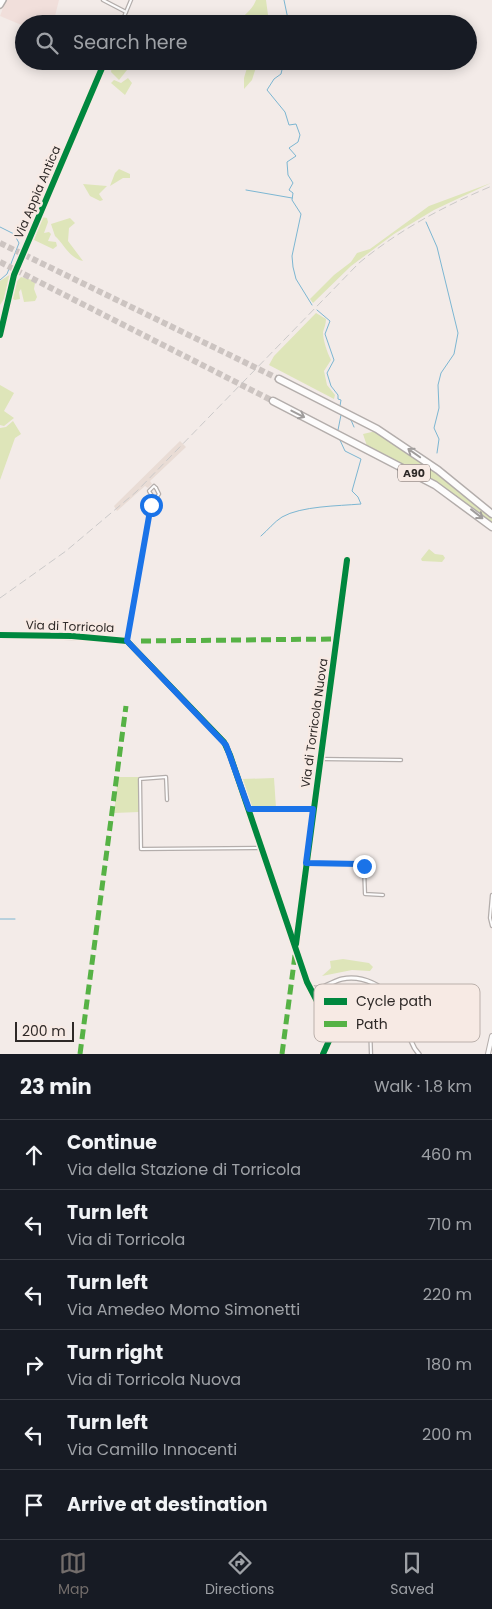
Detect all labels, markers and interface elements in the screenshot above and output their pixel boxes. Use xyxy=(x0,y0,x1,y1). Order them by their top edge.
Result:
search box xyxy=(15,15,477,70)
icon: search xyxy=(33,29,61,57)
text: Search here xyxy=(73,29,187,56)
street label: Via Appia Antica xyxy=(10,143,64,241)
one-way arrow xyxy=(290,410,305,419)
one-way arrow xyxy=(407,448,421,458)
road number: A90 xyxy=(398,464,430,482)
route start xyxy=(140,494,163,517)
one-way arrow xyxy=(470,509,483,520)
street label: Via di Torricola xyxy=(25,616,115,636)
street label: Via di Torricola Nuova xyxy=(296,657,332,789)
route end xyxy=(353,855,376,878)
legend xyxy=(314,984,480,1042)
text: Cycle path xyxy=(356,991,432,1011)
text: Path xyxy=(356,1014,388,1034)
scale bar xyxy=(15,1019,74,1042)
text: 200 m xyxy=(22,1021,66,1041)
text: 23 min xyxy=(20,1072,92,1101)
text: Walk · 1.8 km xyxy=(374,1075,472,1098)
text: Continue xyxy=(67,1129,157,1156)
icon: ahead xyxy=(20,1141,48,1169)
text: 460 m xyxy=(421,1143,472,1166)
text: Via della Stazione di Torricola xyxy=(67,1158,301,1181)
text: Turn left xyxy=(67,1199,148,1226)
icon: left xyxy=(20,1211,48,1239)
text: 710 m xyxy=(427,1213,472,1236)
text: Via di Torricola xyxy=(67,1228,185,1251)
text: Turn left xyxy=(67,1269,148,1296)
icon: left xyxy=(20,1281,48,1309)
text: 220 m xyxy=(423,1283,472,1306)
text: Via Amedeo Momo Simonetti xyxy=(67,1298,300,1321)
text: Turn right xyxy=(67,1339,163,1366)
icon: right xyxy=(20,1351,48,1379)
text: 180 m xyxy=(426,1353,472,1376)
text: Via di Torricola Nuova xyxy=(67,1368,241,1391)
text: Turn left xyxy=(67,1409,148,1436)
icon: left xyxy=(20,1421,48,1449)
text: 200 m xyxy=(422,1423,472,1446)
text: Via Camillo Innocenti xyxy=(67,1438,237,1461)
icon: arrive xyxy=(20,1491,48,1519)
text: Arrive at destination xyxy=(67,1491,268,1518)
tab: Map xyxy=(58,1549,89,1600)
tab: Directions xyxy=(205,1549,274,1600)
tab: Saved xyxy=(390,1549,434,1600)

